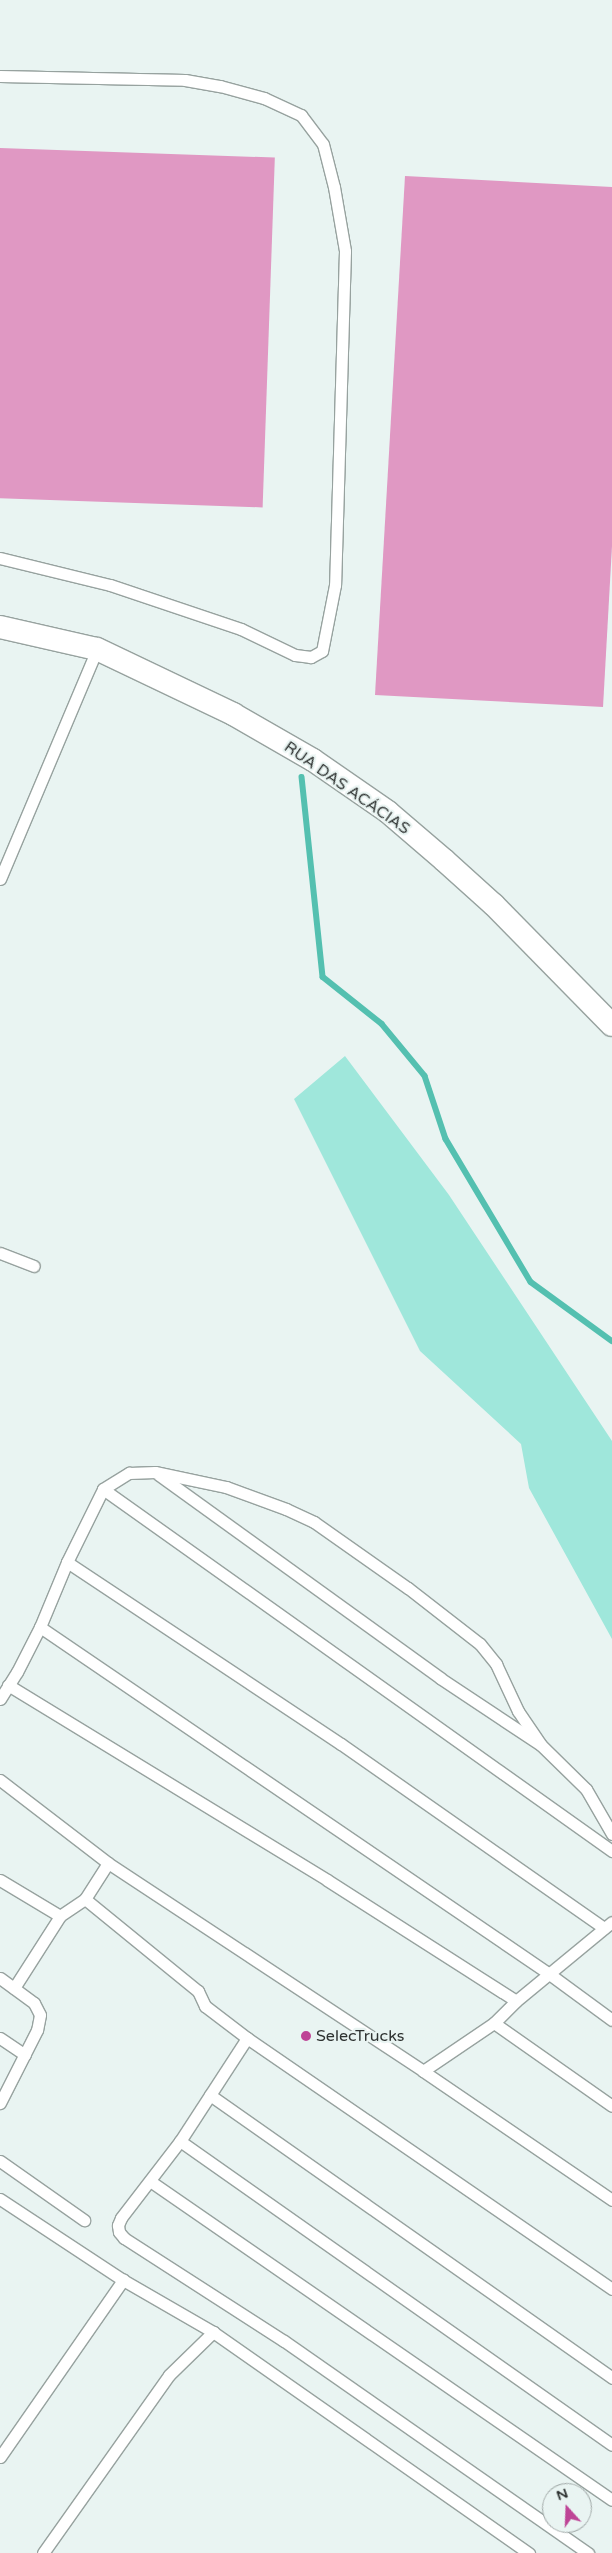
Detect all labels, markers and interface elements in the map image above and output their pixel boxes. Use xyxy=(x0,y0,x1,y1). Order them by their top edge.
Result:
street label: RUA DAS ACÁCIAS xyxy=(280,737,414,839)
place label: SelecTrucks xyxy=(316,2026,404,2046)
marker: SelecTrucks xyxy=(300,2030,312,2042)
north arrow xyxy=(542,2483,592,2533)
text: N xyxy=(554,2484,570,2504)

